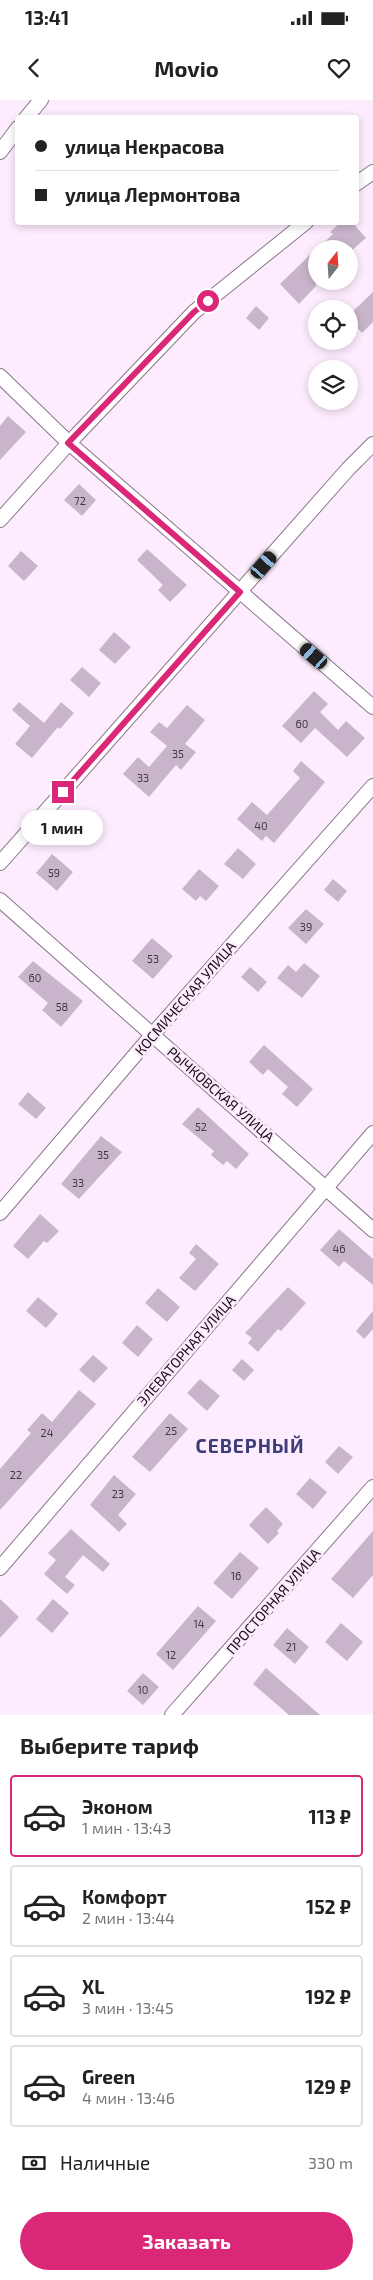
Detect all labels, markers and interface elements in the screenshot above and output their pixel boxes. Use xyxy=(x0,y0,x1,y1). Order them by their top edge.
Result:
text: 13:41 xyxy=(25,6,69,29)
icon: back xyxy=(20,54,48,82)
icon: heart xyxy=(325,54,353,82)
text: Movio xyxy=(154,55,219,81)
text: улица Некрасова xyxy=(65,135,224,158)
text: улица Лермонтова xyxy=(65,183,240,206)
north arrow xyxy=(308,240,358,290)
map controls xyxy=(308,240,358,410)
route start xyxy=(197,290,219,312)
button: locate xyxy=(308,300,358,350)
button: layers xyxy=(308,360,358,410)
house number: 72 xyxy=(74,494,86,507)
car xyxy=(248,549,279,581)
car xyxy=(297,640,330,672)
house number: 60 xyxy=(296,717,308,730)
house number: 35 xyxy=(172,747,184,760)
house number: 33 xyxy=(137,771,149,784)
route end xyxy=(52,781,74,803)
callout: 1 мин xyxy=(22,810,104,844)
text: 1 мин xyxy=(41,818,83,837)
house number: 40 xyxy=(254,819,268,832)
house number: 59 xyxy=(48,866,60,879)
house number: 39 xyxy=(300,920,312,933)
street label: КОСМИЧЕСКАЯ УЛИЦА xyxy=(131,937,239,1058)
house number: 53 xyxy=(147,952,159,965)
house number: 60 xyxy=(29,971,41,984)
house number: 58 xyxy=(56,1000,68,1013)
street label: РЫЧКОВСКАЯ УЛИЦА xyxy=(164,1043,278,1145)
house number: 52 xyxy=(195,1120,207,1133)
house number: 35 xyxy=(97,1148,109,1161)
house number: 33 xyxy=(72,1176,84,1189)
house number: 46 xyxy=(332,1242,346,1255)
street label: ЭЛЕВАТОРНАЯ УЛИЦА xyxy=(133,1291,239,1409)
house number: 25 xyxy=(165,1424,177,1437)
house number: 24 xyxy=(41,1426,54,1439)
district label: СЕВЕРНЫЙ xyxy=(195,1434,305,1457)
house number: 22 xyxy=(10,1468,22,1481)
house number: 23 xyxy=(112,1487,124,1500)
street label: ПРОСТОРНАЯ УЛИЦА xyxy=(222,1544,324,1657)
house number: 16 xyxy=(231,1569,241,1582)
house number: 14 xyxy=(193,1617,205,1630)
house number: 21 xyxy=(286,1640,296,1653)
house number: 12 xyxy=(166,1648,176,1661)
house number: 10 xyxy=(137,1683,149,1696)
text: Выберите тариф xyxy=(20,1732,199,1758)
icon: car xyxy=(22,1794,67,1839)
text: Эконом xyxy=(82,1795,153,1818)
text: 113 ₽ xyxy=(308,1805,351,1828)
text: 1 мин · 13:43 xyxy=(82,1818,171,1837)
icon: car xyxy=(22,1884,67,1929)
text: Комфорт xyxy=(82,1885,167,1908)
text: 152 ₽ xyxy=(306,1895,351,1918)
text: 2 мин · 13:44 xyxy=(82,1908,175,1927)
icon: car xyxy=(22,1974,67,2019)
text: XL xyxy=(82,1975,104,1998)
text: 192 ₽ xyxy=(305,1985,351,2008)
text: 3 мин · 13:45 xyxy=(82,1998,174,2017)
icon: car xyxy=(22,2064,67,2109)
text: Green xyxy=(82,2065,135,2088)
text: 129 ₽ xyxy=(305,2075,351,2098)
text: 4 мин · 13:46 xyxy=(82,2088,175,2107)
icon: cash xyxy=(20,2149,48,2177)
text: Наличные xyxy=(60,2151,150,2174)
text: 330 m xyxy=(308,2153,353,2172)
button: Заказать xyxy=(20,2212,353,2270)

